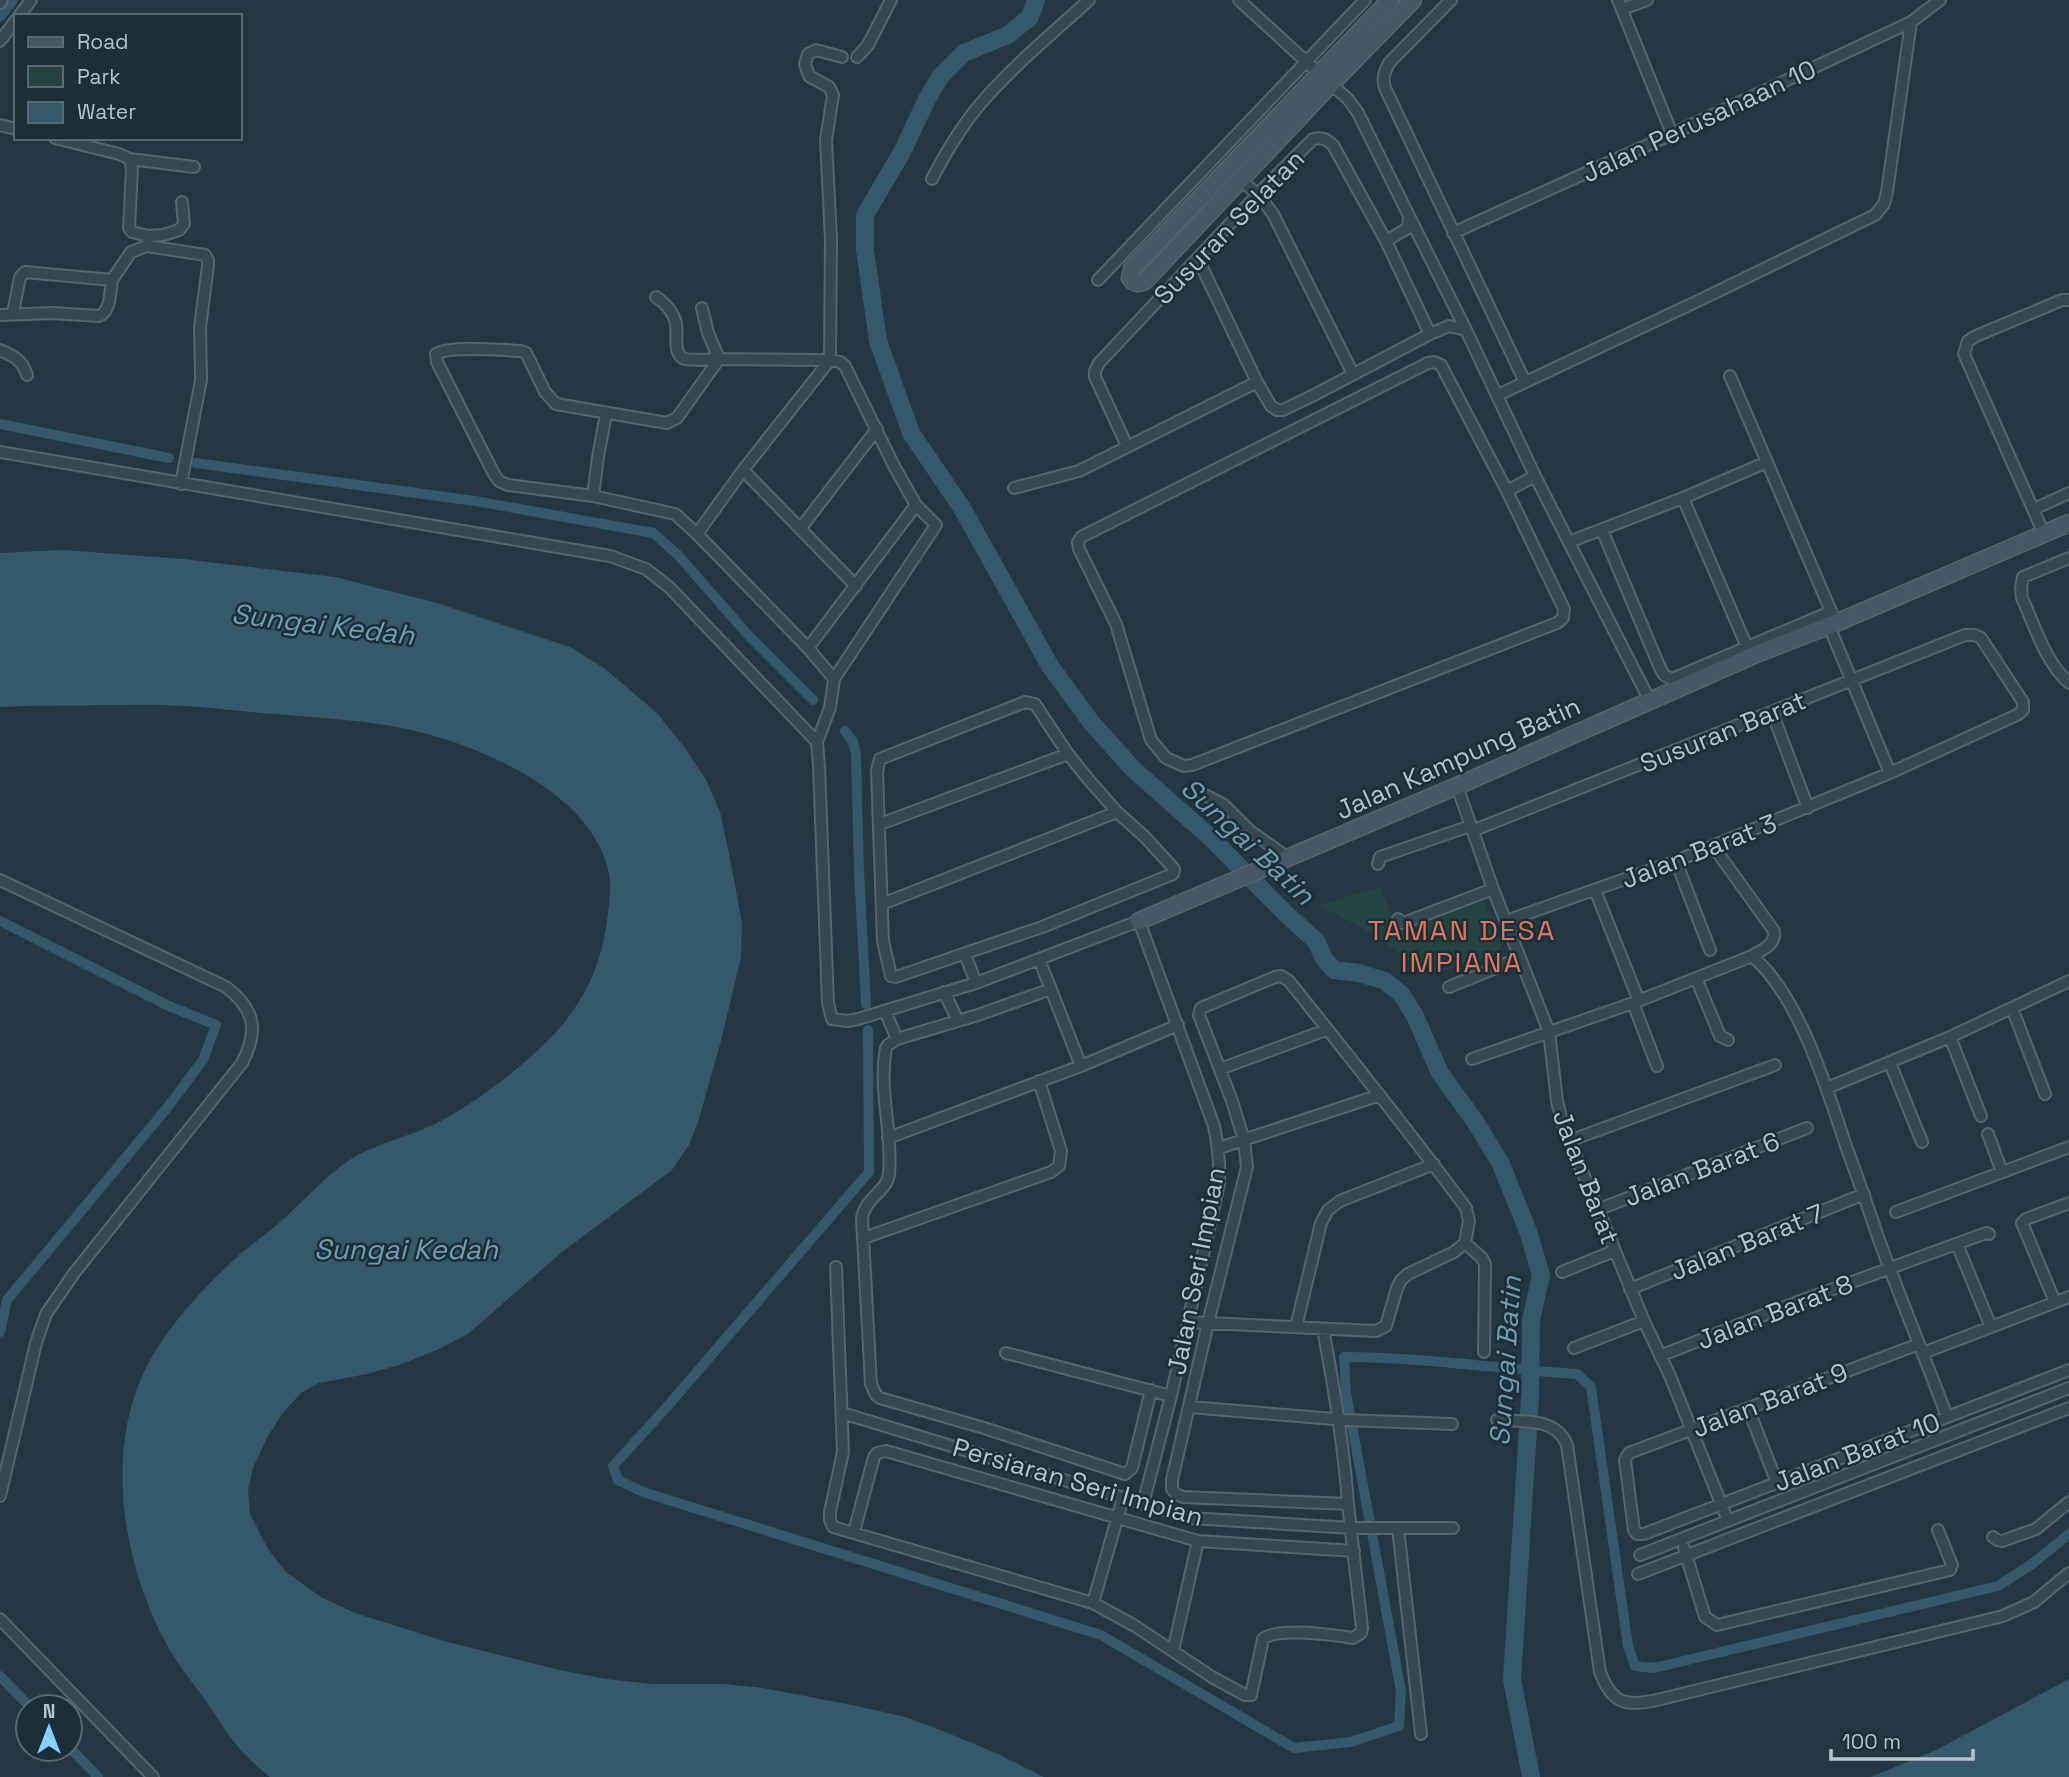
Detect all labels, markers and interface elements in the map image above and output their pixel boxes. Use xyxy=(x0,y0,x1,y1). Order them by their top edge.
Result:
legend xyxy=(14,14,242,140)
text: Road xyxy=(77,28,129,55)
street label: Jalan Perusahaan 10 xyxy=(1576,52,1822,190)
text: Park xyxy=(77,63,121,90)
text: Water xyxy=(77,98,136,125)
street label: Susuran Selatan xyxy=(1146,142,1312,312)
water label: Sungai Kedah xyxy=(229,595,417,653)
street label: Susuran Barat xyxy=(1635,683,1811,781)
street label: Jalan Kampung Batin xyxy=(1330,689,1586,827)
water label: Sungai Batin xyxy=(1173,770,1323,913)
street label: Jalan Barat 3 xyxy=(1617,806,1781,896)
district label: TAMAN DESA IMPIANA xyxy=(1368,912,1556,980)
street label: Jalan Barat xyxy=(1545,1105,1627,1249)
street label: Jalan Barat 6 xyxy=(1619,1124,1785,1214)
street label: Jalan Seri Impian xyxy=(1159,1164,1233,1378)
street label: Jalan Barat 7 xyxy=(1665,1196,1829,1288)
water label: Sungai Kedah xyxy=(314,1231,499,1267)
street label: Jalan Barat 8 xyxy=(1692,1267,1858,1357)
water label: Sungai Batin xyxy=(1481,1274,1529,1447)
street label: Jalan Barat 9 xyxy=(1687,1355,1853,1445)
street label: Jalan Barat 10 xyxy=(1769,1405,1945,1499)
street label: Persiaran Seri Impian xyxy=(949,1430,1207,1534)
north arrow xyxy=(14,1693,84,1763)
text: N xyxy=(43,1699,55,1724)
scale bar xyxy=(1831,1718,1973,1762)
text: 100 m xyxy=(1842,1728,1901,1755)

